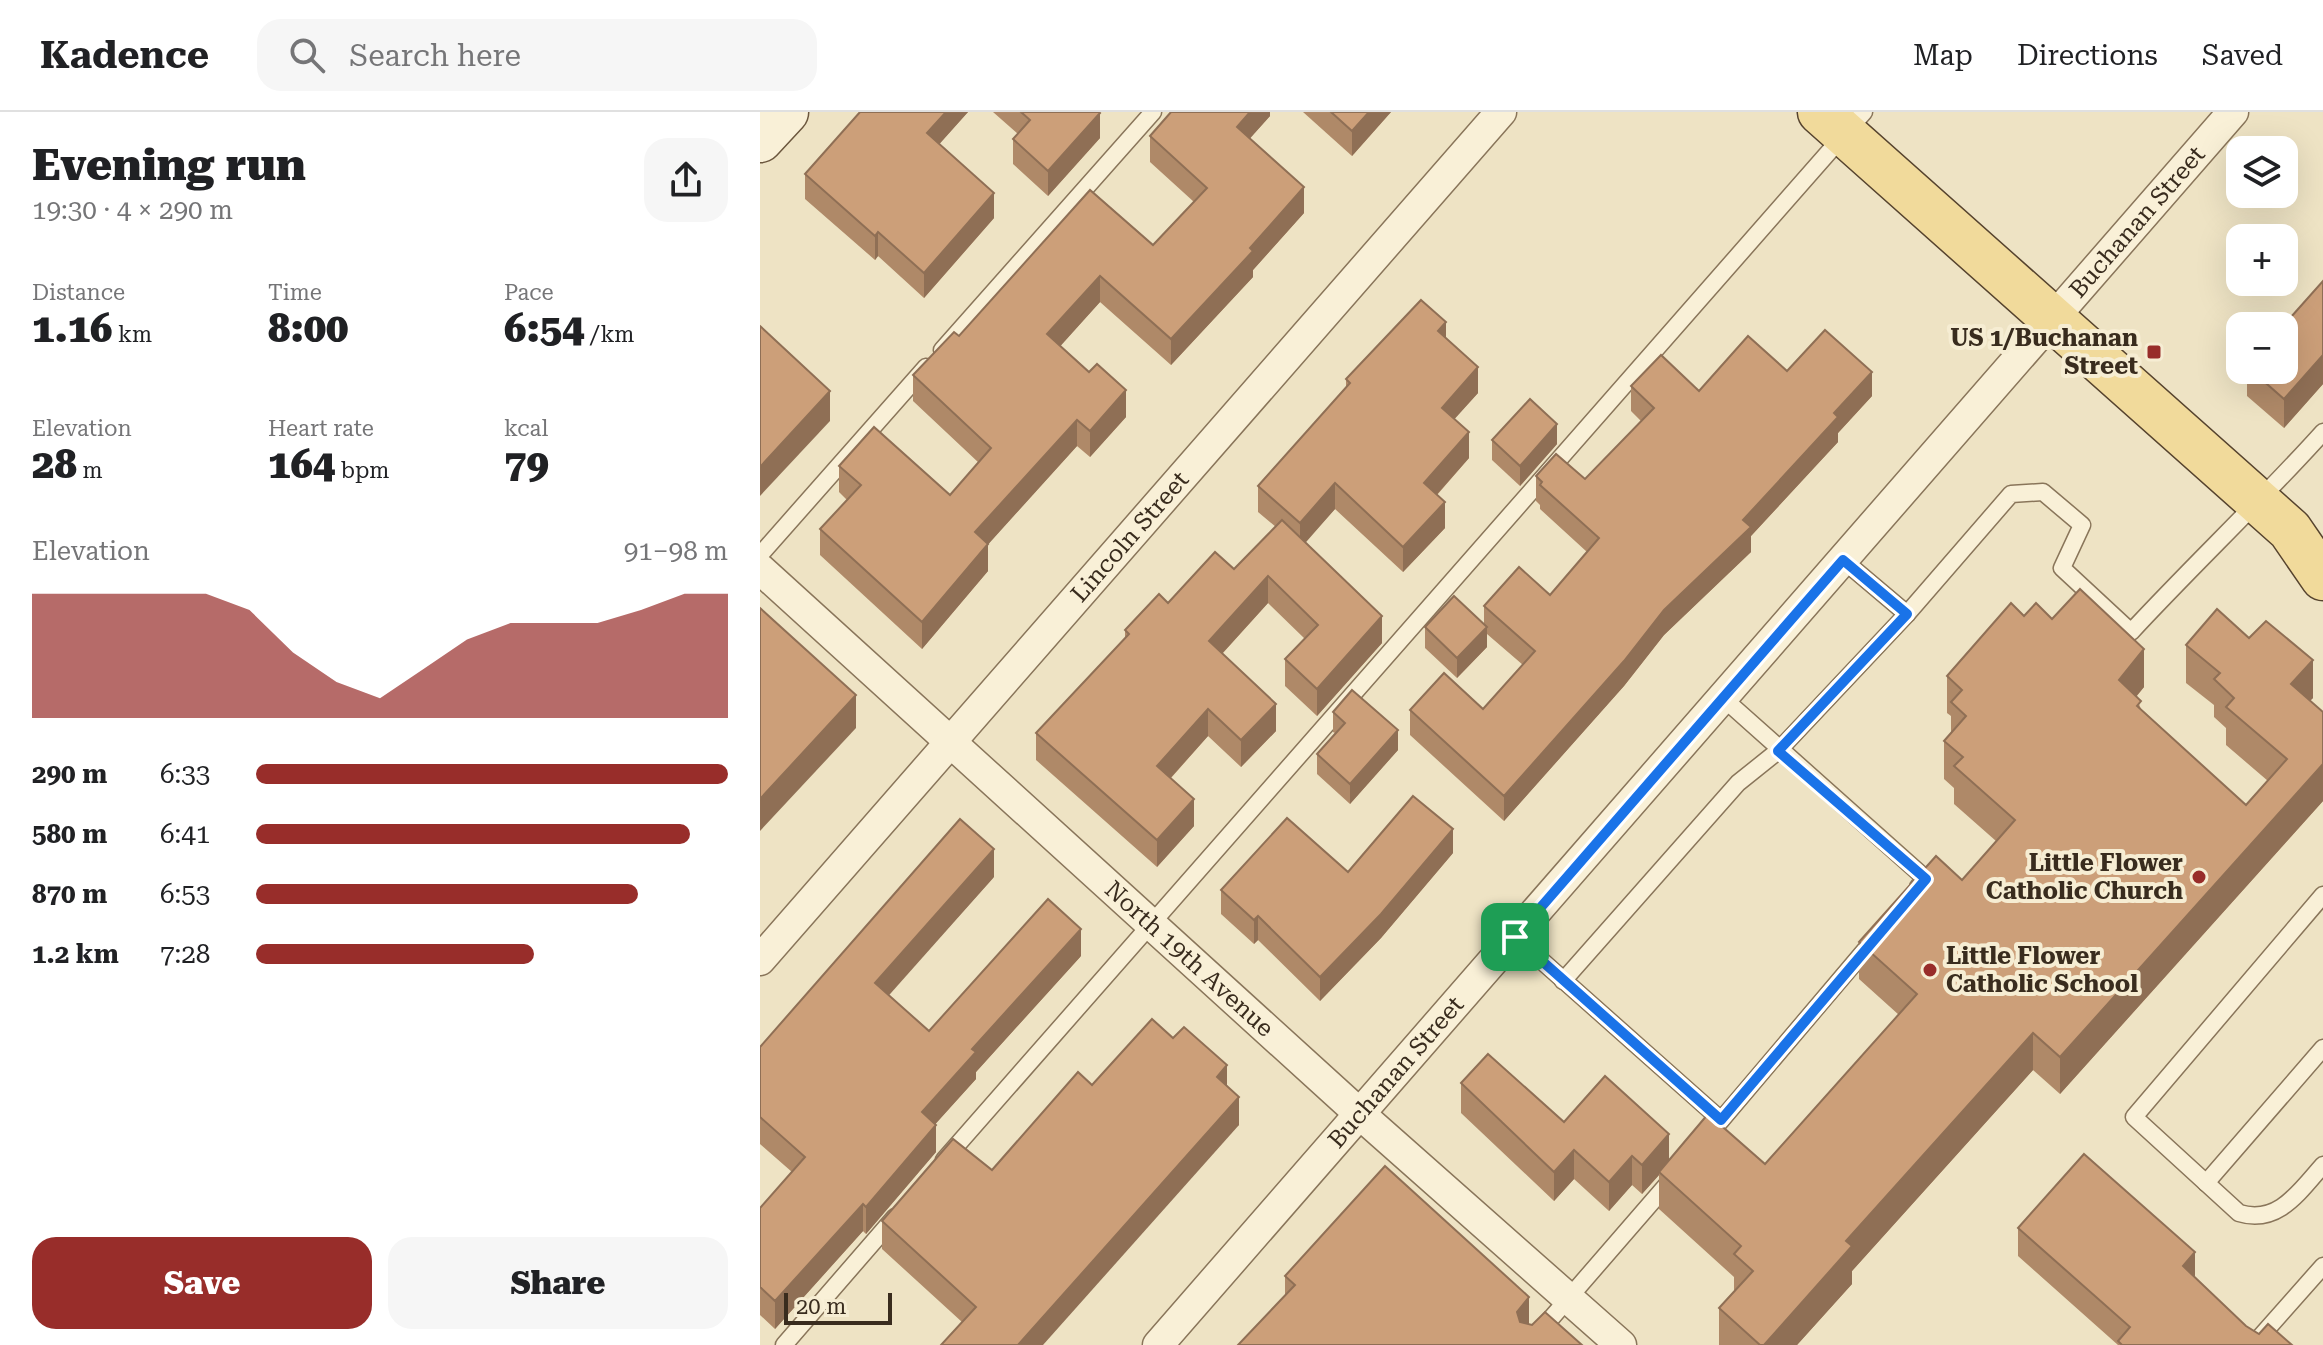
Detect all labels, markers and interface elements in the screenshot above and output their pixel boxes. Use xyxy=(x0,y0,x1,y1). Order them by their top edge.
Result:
search box xyxy=(257,19,817,91)
text: Kadence xyxy=(40,33,209,77)
icon: search xyxy=(285,33,329,77)
text: Search here xyxy=(349,38,521,73)
text: Map xyxy=(1913,39,1973,72)
text: Directions xyxy=(2017,39,2158,72)
text: Saved xyxy=(2202,39,2283,72)
map controls xyxy=(2226,136,2298,384)
button: layers xyxy=(2226,136,2298,208)
button: share xyxy=(644,138,728,222)
text: Evening run xyxy=(32,139,306,191)
street label: Buchanan Street xyxy=(2064,140,2211,303)
text: 19:30 · 4 × 290 m xyxy=(32,195,233,225)
button: + xyxy=(2226,224,2298,296)
text: Distance xyxy=(32,280,125,305)
text: Time xyxy=(268,280,322,305)
text: Pace xyxy=(504,280,554,305)
text: 1.16 xyxy=(32,305,113,352)
text: 8:00 xyxy=(268,305,348,352)
text: 6:54 xyxy=(504,305,584,352)
button: − xyxy=(2226,312,2298,384)
text: km xyxy=(113,322,152,347)
text: /km xyxy=(584,322,634,347)
place label: US 1/Buchanan Street xyxy=(1950,324,2138,380)
marker: US 1/Buchanan Street xyxy=(2145,343,2163,361)
text: Elevation xyxy=(32,416,132,441)
text: Heart rate xyxy=(268,416,374,441)
text: kcal xyxy=(504,416,548,441)
text: 28 xyxy=(32,441,77,488)
text: 164 xyxy=(268,441,335,488)
text: 79 xyxy=(504,441,549,488)
text: m xyxy=(77,458,102,483)
text: bpm xyxy=(335,458,389,483)
street label: Lincoln Street xyxy=(1065,466,1194,608)
text: Elevation xyxy=(32,536,150,566)
text: 91–98 m xyxy=(624,536,728,566)
text: 290 m xyxy=(32,759,107,789)
text: 6:33 xyxy=(160,759,210,789)
text: 580 m xyxy=(32,819,107,849)
text: 6:41 xyxy=(160,819,210,849)
place label: Little Flower Catholic Church xyxy=(1986,849,2183,905)
marker: Little Flower Catholic Church xyxy=(2190,868,2208,886)
street label: North 19th Avenue xyxy=(1099,875,1279,1043)
text: 870 m xyxy=(32,879,107,909)
text: 6:53 xyxy=(160,879,210,909)
pin xyxy=(1481,903,1549,971)
icon: arrive xyxy=(1493,915,1537,959)
text: 1.2 km xyxy=(32,939,119,969)
text: 7:28 xyxy=(160,939,210,969)
place label: Little Flower Catholic School xyxy=(1946,942,2138,998)
marker: Little Flower Catholic School xyxy=(1921,961,1939,979)
street label: Buchanan Street xyxy=(1322,991,1469,1154)
button: Save xyxy=(32,1237,372,1329)
button: Share xyxy=(388,1237,728,1329)
scale bar xyxy=(784,1289,892,1325)
text: 20 m xyxy=(796,1294,846,1319)

